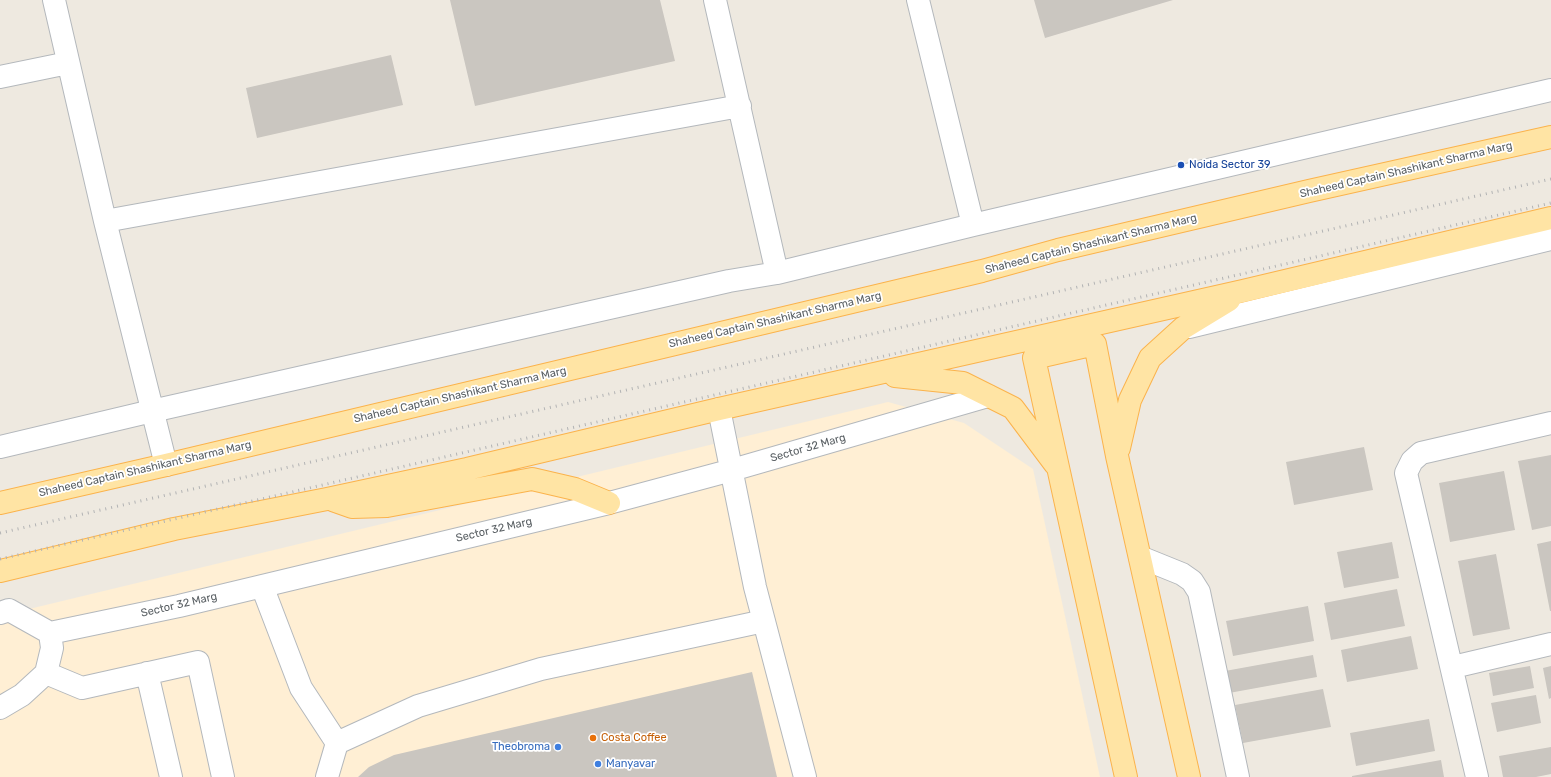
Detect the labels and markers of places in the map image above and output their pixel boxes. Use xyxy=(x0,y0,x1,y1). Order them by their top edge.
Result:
place label: Noida Sector 39 xyxy=(1189,158,1271,172)
marker: Noida Sector 39 xyxy=(1176,160,1186,170)
place label: Costa Coffee xyxy=(601,731,667,745)
marker: Costa Coffee xyxy=(588,733,598,743)
place label: Theobroma xyxy=(492,740,550,754)
marker: Theobroma xyxy=(553,742,563,752)
place label: Manyavar xyxy=(606,757,655,771)
marker: Manyavar xyxy=(593,759,603,769)

